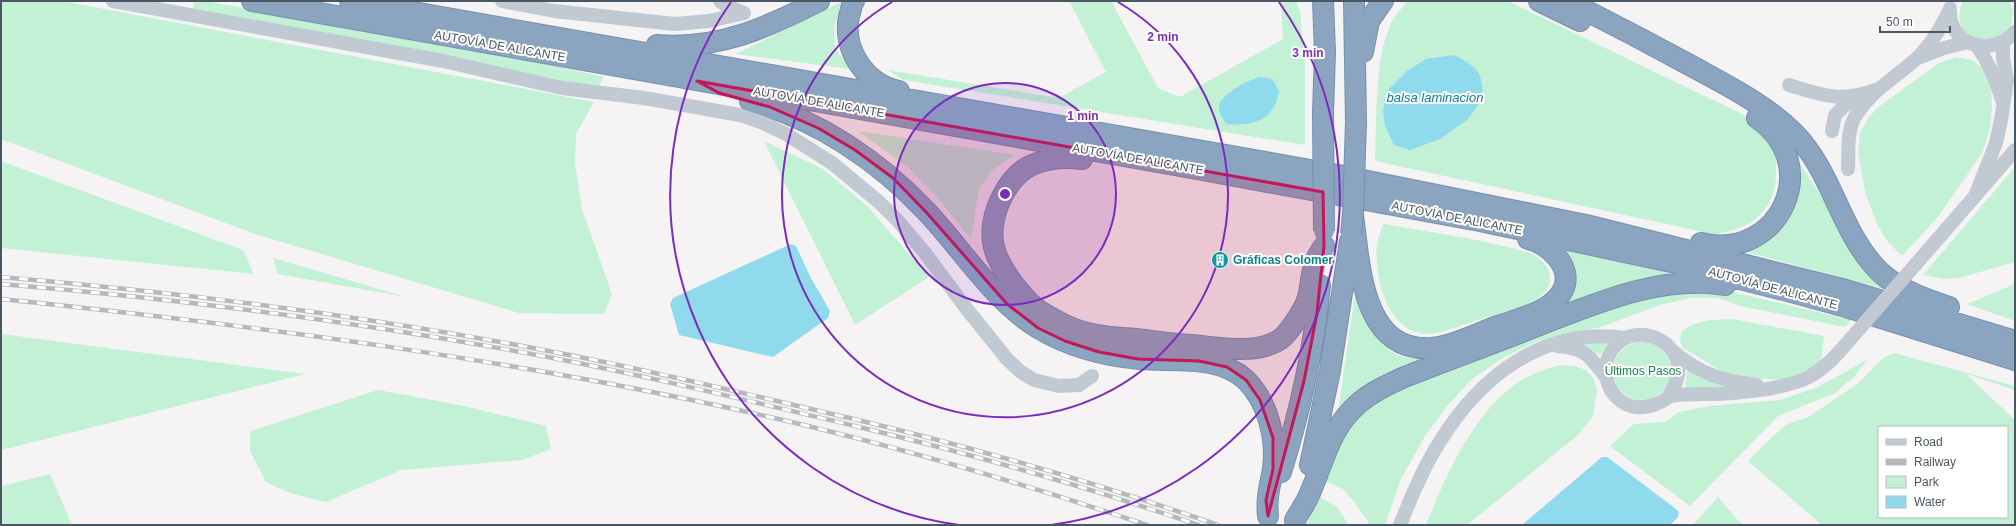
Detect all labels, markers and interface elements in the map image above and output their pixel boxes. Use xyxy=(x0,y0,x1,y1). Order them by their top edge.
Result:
scale bar xyxy=(1880,8,1950,34)
text: 50 m xyxy=(1886,15,1913,29)
street label: AUTOVÍA DE ALICANTE xyxy=(433,27,567,64)
text: 2 min xyxy=(1147,30,1179,44)
text: 3 min xyxy=(1292,46,1324,60)
street label: AUTOVÍA DE ALICANTE xyxy=(752,83,886,120)
water label: balsa laminacion xyxy=(1387,90,1483,105)
text: 1 min xyxy=(1067,109,1099,123)
street label: AUTOVÍA DE ALICANTE xyxy=(1071,140,1205,177)
centre of rings xyxy=(998,187,1012,201)
street label: AUTOVÍA DE ALICANTE xyxy=(1390,197,1524,238)
building icon: Gráficas Colomer xyxy=(1210,250,1230,270)
place label: Gráficas Colomer xyxy=(1233,253,1333,267)
street label: AUTOVÍA DE ALICANTE xyxy=(1707,263,1839,312)
park label: Últimos Pasos xyxy=(1605,363,1681,378)
legend xyxy=(1878,426,2008,518)
text: Road xyxy=(1914,435,1943,449)
text: Railway xyxy=(1914,455,1956,469)
text: Park xyxy=(1914,475,1940,489)
text: Water xyxy=(1914,495,1946,509)

